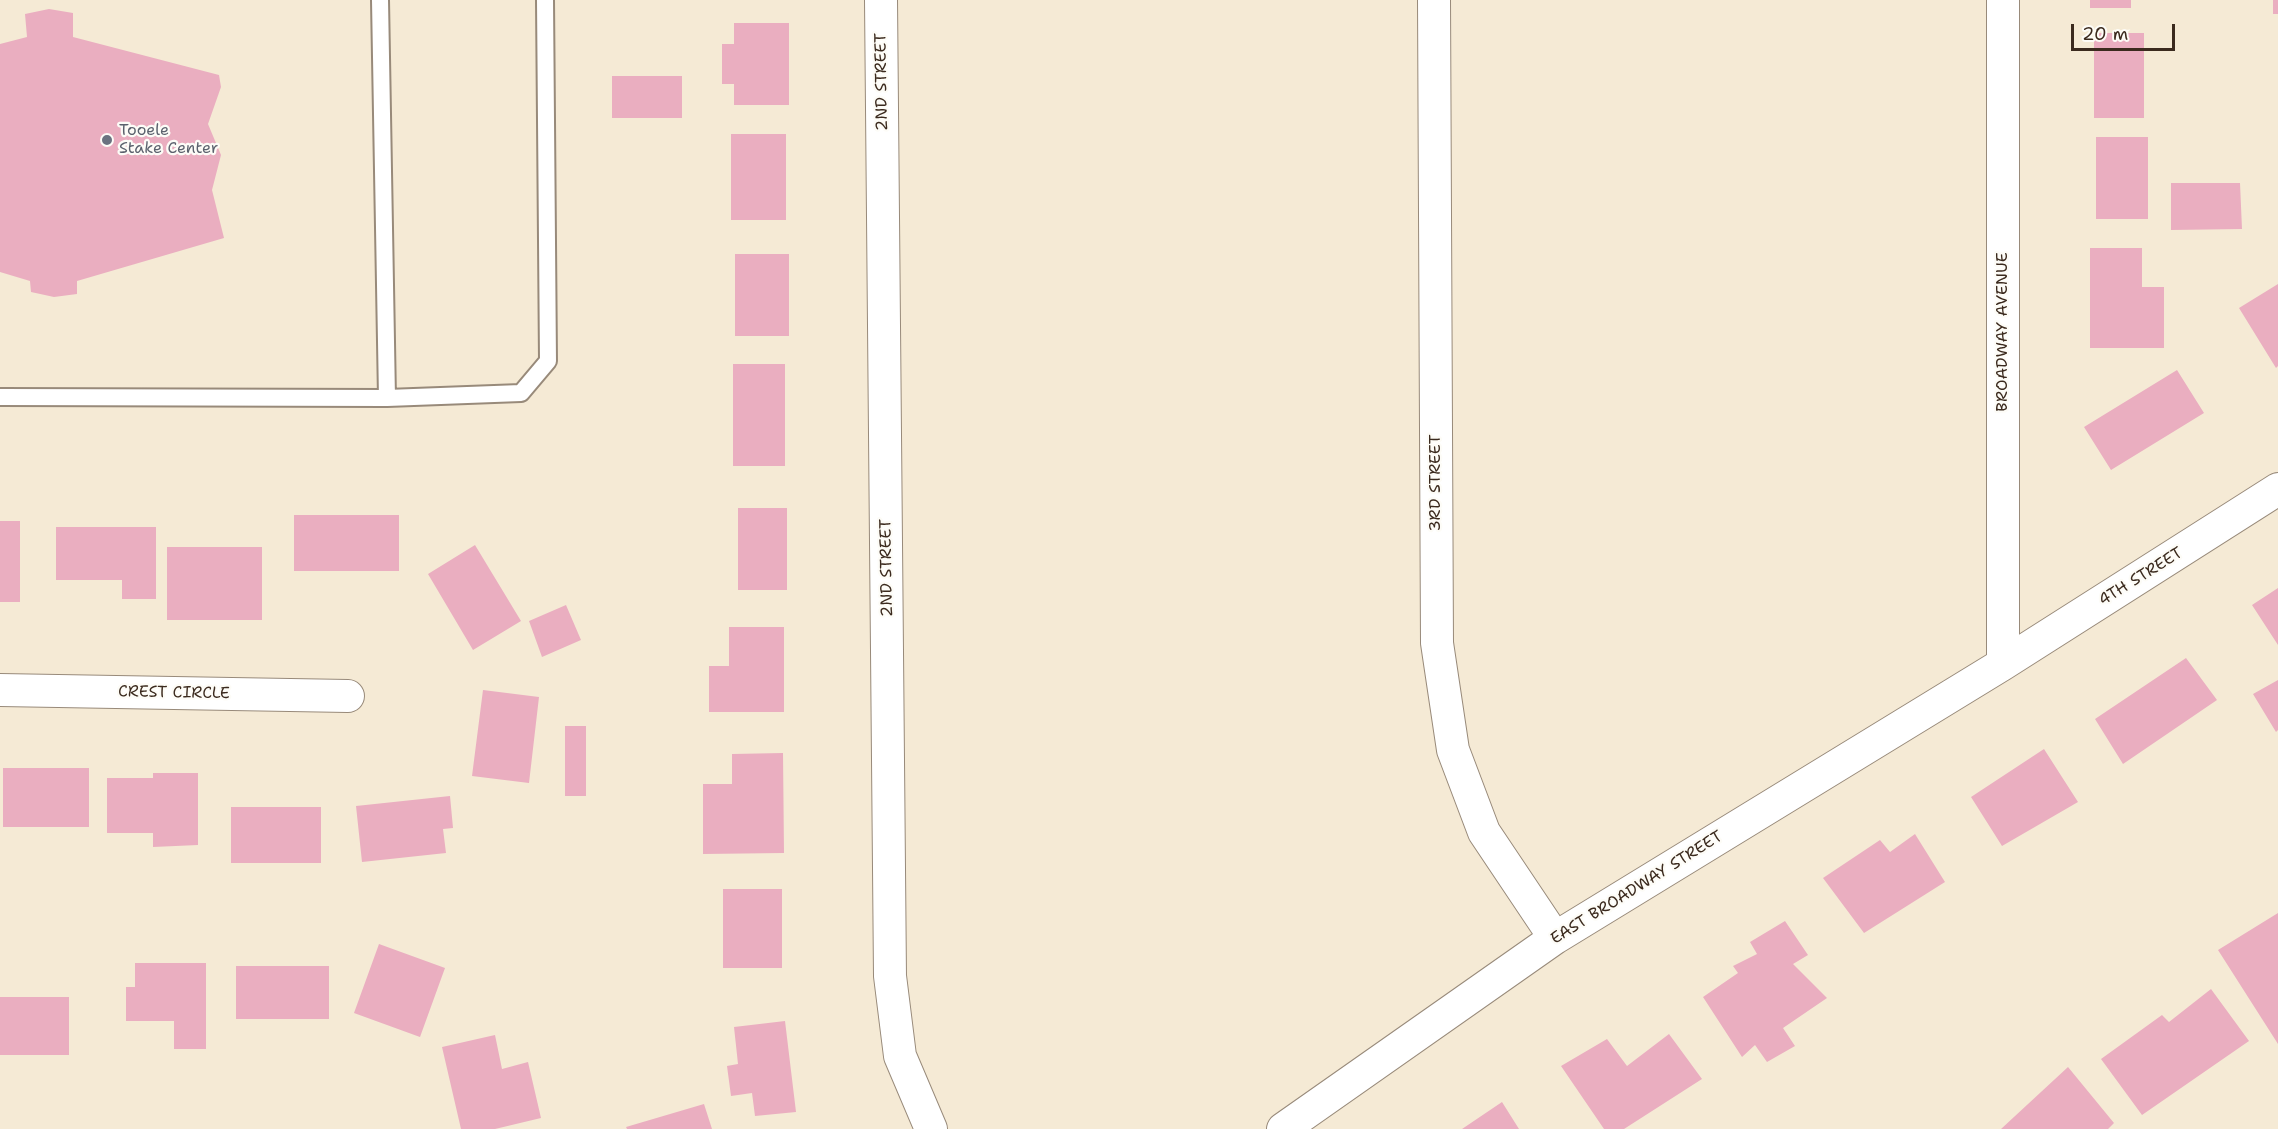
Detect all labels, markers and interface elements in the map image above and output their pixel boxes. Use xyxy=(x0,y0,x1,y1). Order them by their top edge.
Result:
scale bar xyxy=(2074,12,2178,50)
text: 20 m xyxy=(2082,22,2128,46)
street label: 2ND STREET xyxy=(872,33,892,131)
place label: Tooele Stake Center xyxy=(119,121,218,159)
marker: Tooele Stake Center xyxy=(100,133,114,147)
street label: BROADWAY AVENUE xyxy=(1993,252,2013,412)
street label: 3RD STREET xyxy=(1426,434,1446,532)
street label: 2ND STREET xyxy=(877,519,897,617)
street label: 4TH STREET xyxy=(2095,544,2187,610)
street label: CREST CIRCLE xyxy=(118,682,230,704)
street label: EAST BROADWAY STREET xyxy=(1548,827,1726,949)

